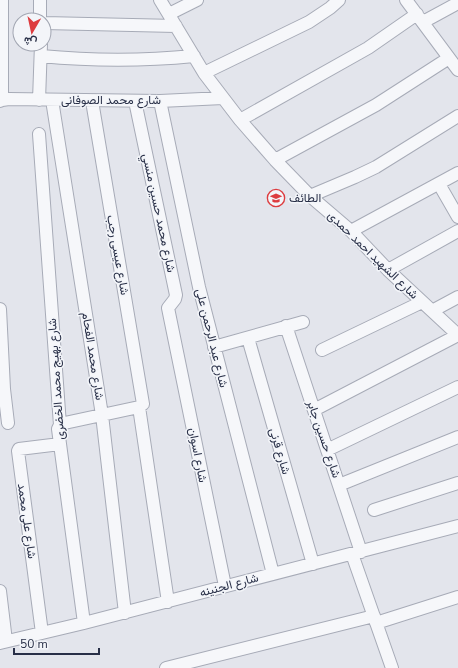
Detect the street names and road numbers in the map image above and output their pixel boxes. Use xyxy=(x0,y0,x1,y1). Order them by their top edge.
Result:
street label: شارع محمد الصوفانى xyxy=(61,92,161,109)
street label: شارع محمد حسين منسي xyxy=(137,152,179,274)
street label: شارع الشهيد احمد حمدى xyxy=(323,207,422,303)
street label: شارع عيسى رجب xyxy=(102,214,133,297)
street label: شارع عبد الرحمن على xyxy=(191,287,232,389)
street label: شارع محمد الفحام xyxy=(77,311,108,401)
street label: شارع بهيج محمد الخضرى xyxy=(44,318,69,440)
street label: شارع حسين جابر xyxy=(302,397,345,480)
street label: شارع اسوان xyxy=(184,426,211,484)
street label: شارع قرنى xyxy=(265,426,294,476)
street label: شارع على محمد xyxy=(13,482,40,560)
street label: شارع الجنينه xyxy=(198,569,260,601)

